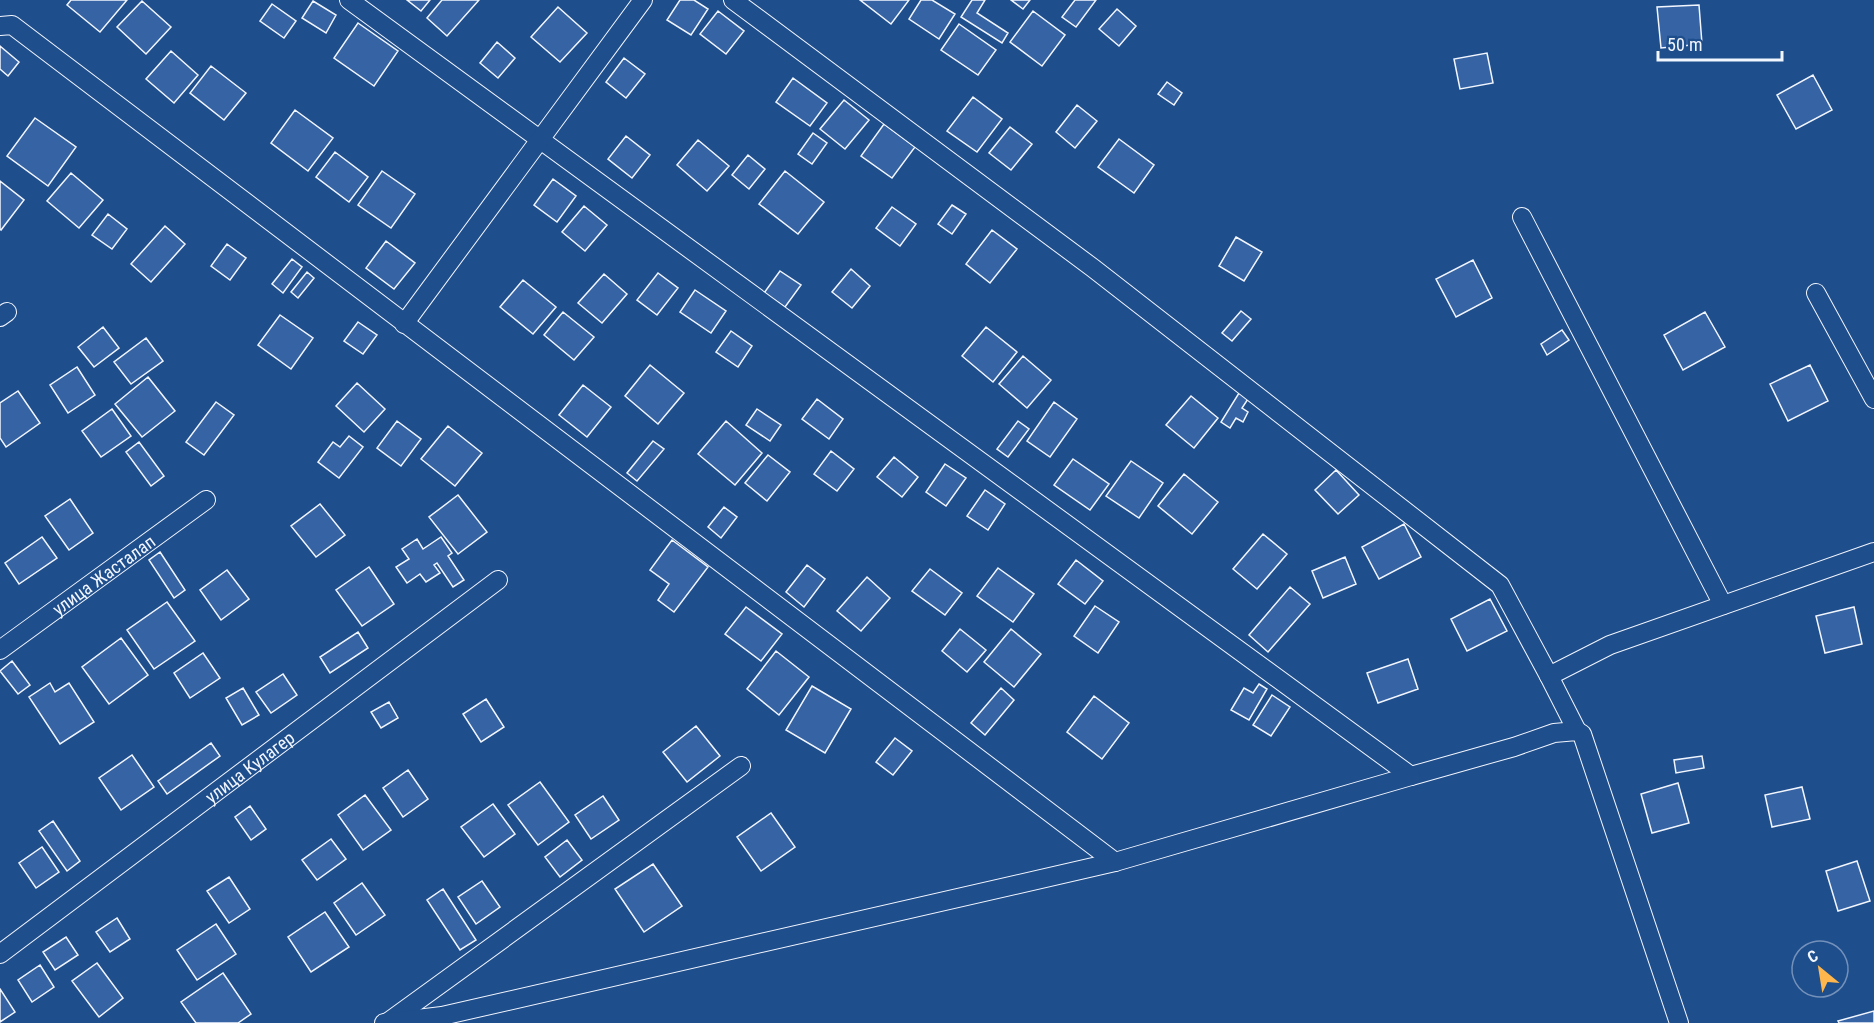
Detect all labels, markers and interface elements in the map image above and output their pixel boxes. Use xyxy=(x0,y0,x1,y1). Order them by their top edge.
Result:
scale bar xyxy=(1658,24,1782,62)
text: 50 m xyxy=(1667,34,1702,55)
street label: улица Жасталап xyxy=(48,530,159,619)
street label: улица Кулагер xyxy=(201,726,298,807)
north arrow xyxy=(1790,939,1850,999)
text: С xyxy=(1804,946,1821,967)

